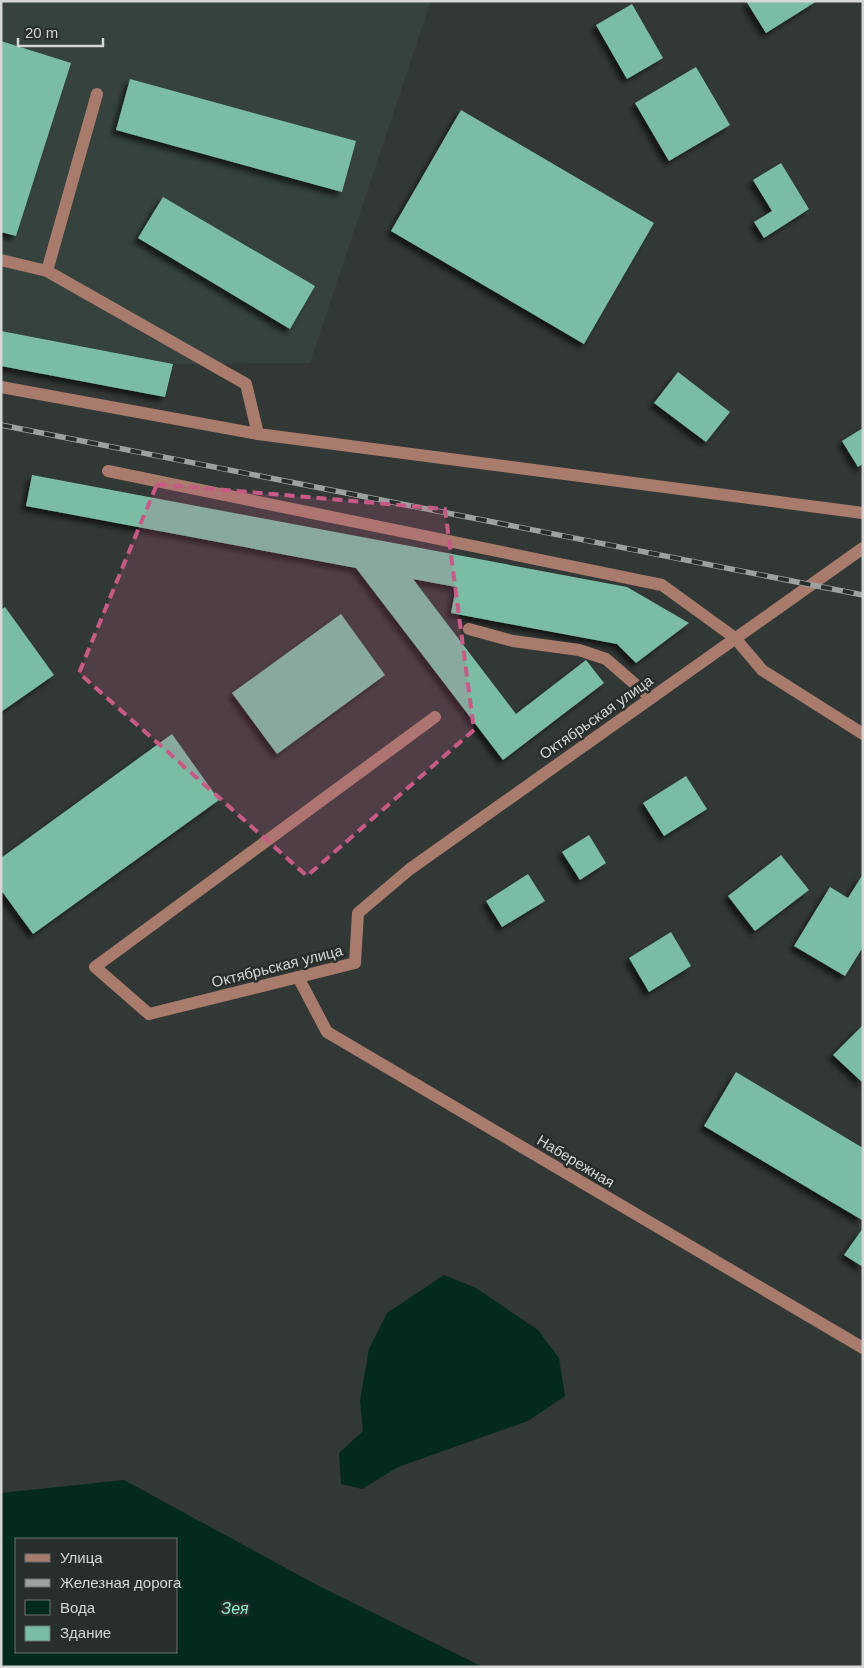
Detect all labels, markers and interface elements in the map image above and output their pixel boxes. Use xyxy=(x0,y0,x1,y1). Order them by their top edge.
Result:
scale bar xyxy=(18,15,102,47)
text: 20 m xyxy=(25,24,58,41)
street label: Октябрьская улица xyxy=(536,671,656,763)
street label: Октябрьская улица xyxy=(210,941,345,991)
street label: Набережная xyxy=(534,1131,618,1191)
legend xyxy=(15,1538,178,1653)
text: Улица xyxy=(60,1549,103,1566)
text: Железная дорога xyxy=(60,1574,182,1591)
text: Вода xyxy=(60,1599,96,1616)
water label: Зея xyxy=(221,1600,249,1617)
text: Здание xyxy=(60,1624,111,1641)

